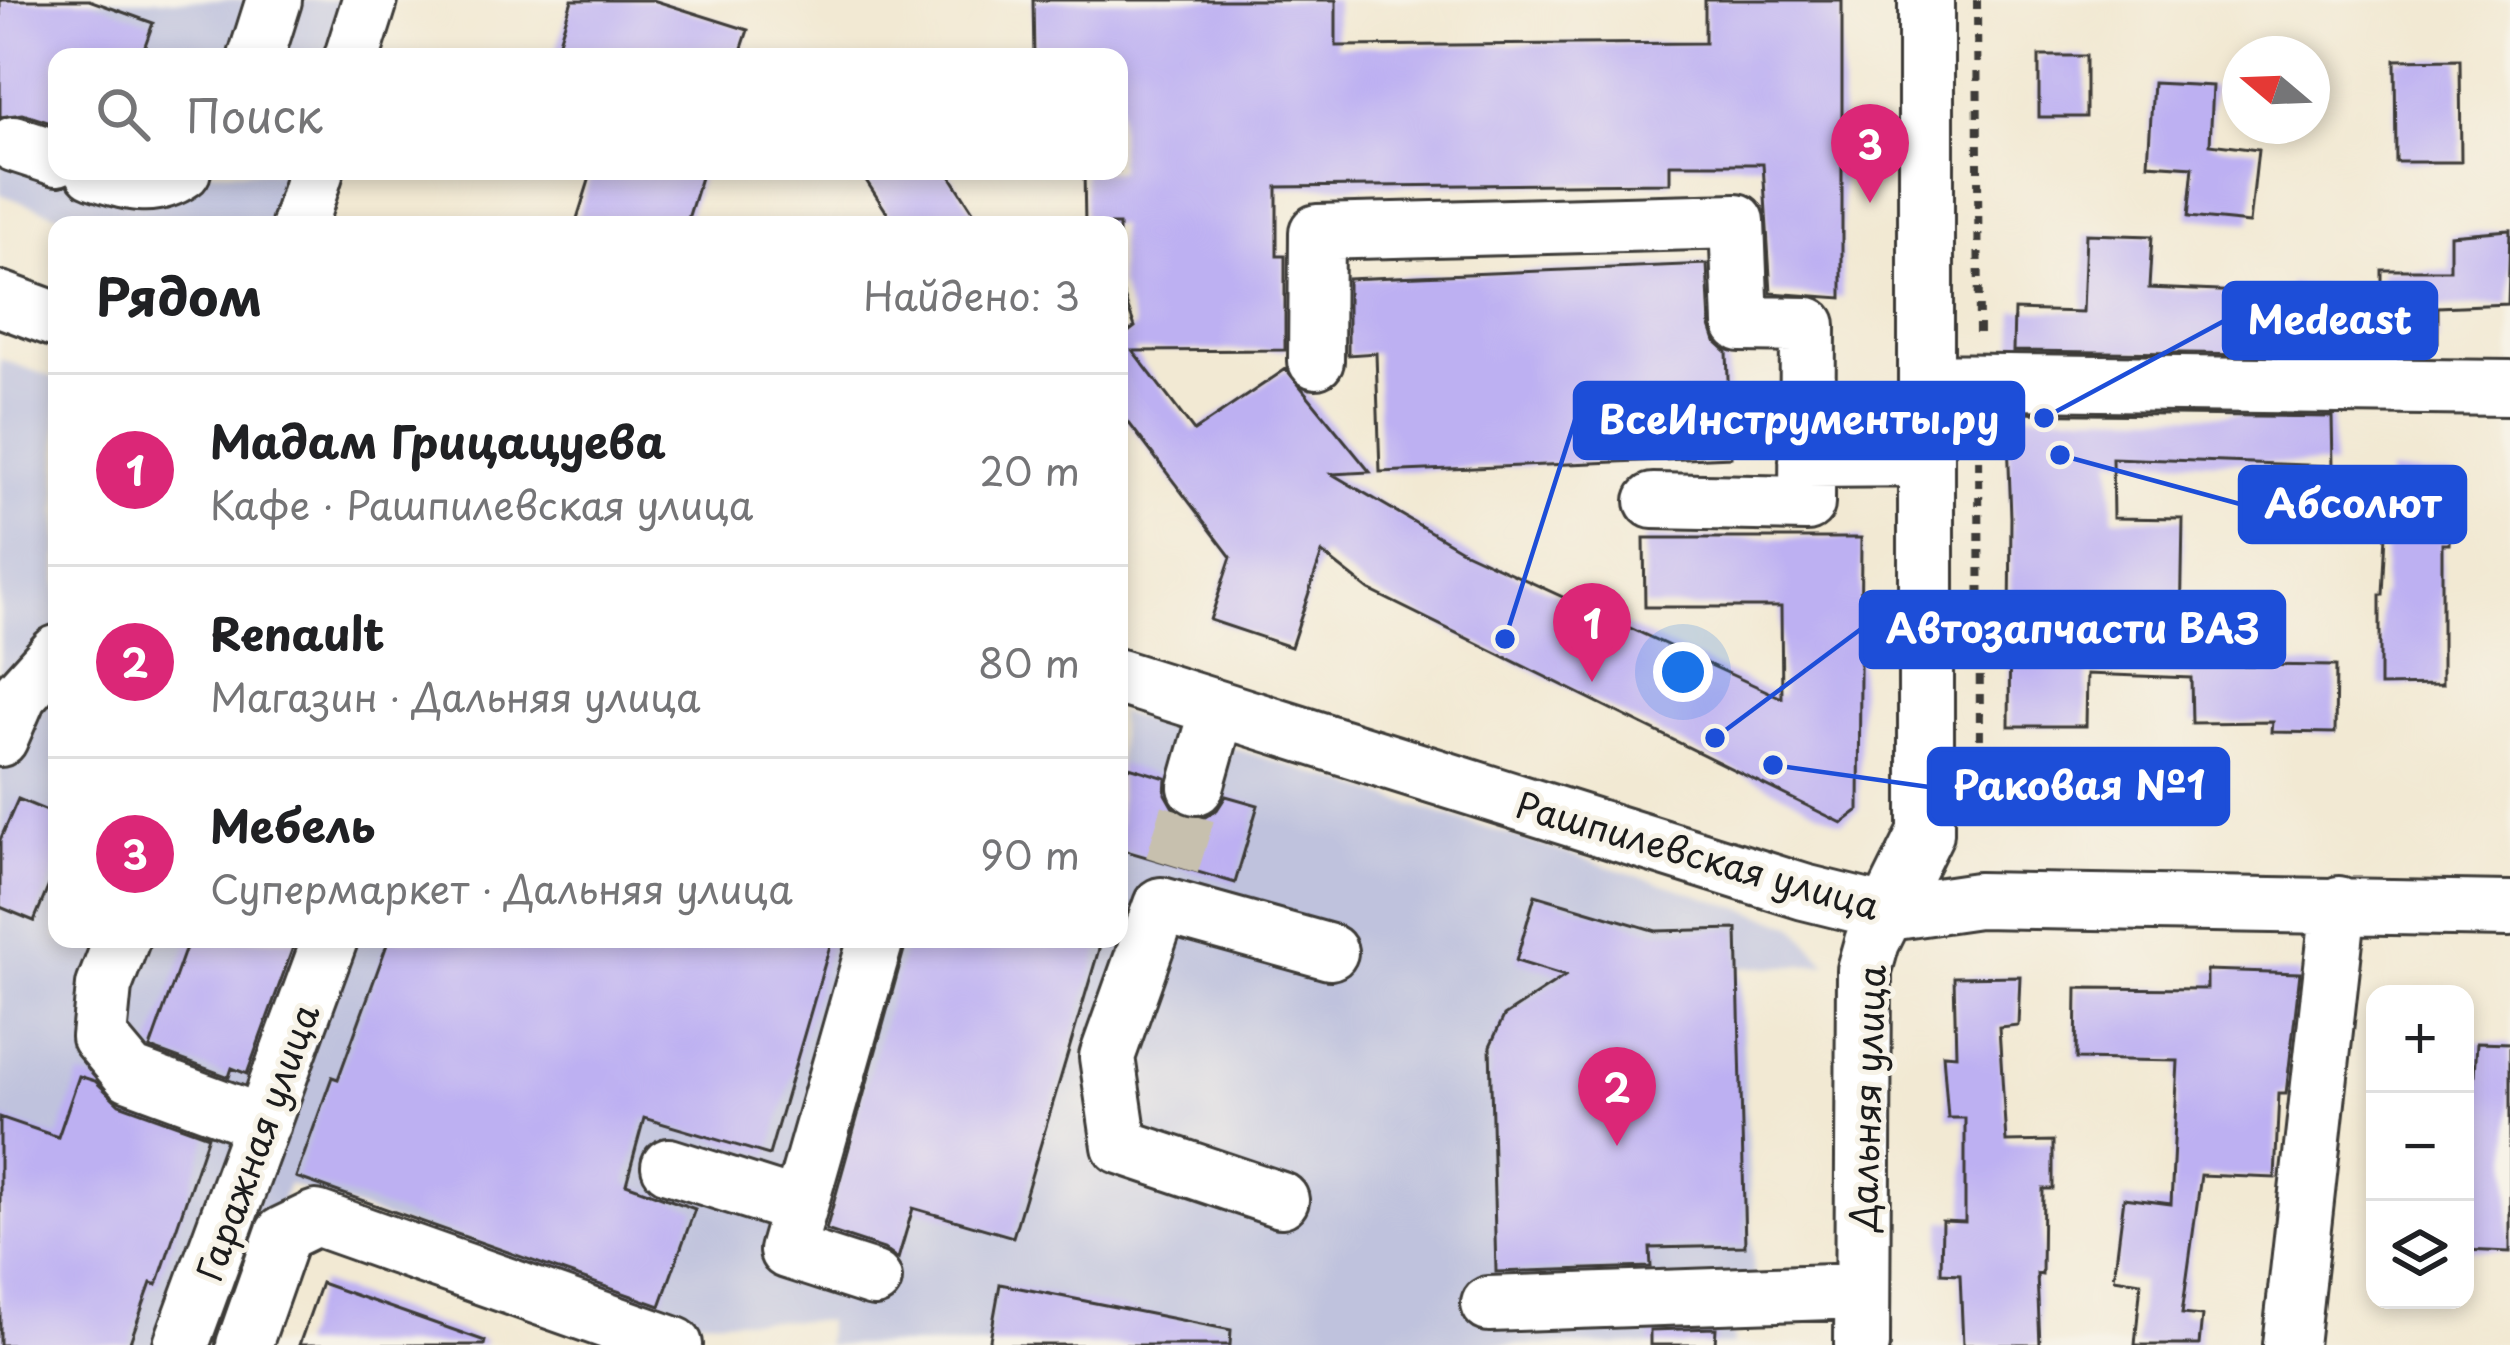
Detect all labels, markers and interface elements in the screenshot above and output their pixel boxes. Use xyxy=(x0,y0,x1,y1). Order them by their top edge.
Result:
north arrow xyxy=(2222,36,2330,144)
search box xyxy=(48,48,1128,180)
text: Поиск xyxy=(186,80,323,148)
icon: search xyxy=(90,81,156,147)
pin: 3 xyxy=(1831,104,1909,203)
text: Рядом xyxy=(96,256,262,333)
text: Найдено: 3 xyxy=(863,265,1080,324)
callout: Medeast xyxy=(2224,283,2436,358)
text: Medeast xyxy=(2248,288,2412,347)
callout: ВсеИнструменты.ру xyxy=(1575,383,2023,458)
text: ВсеИнструменты.ру xyxy=(1599,388,1999,447)
text: Мадам Грицацуева xyxy=(210,406,666,474)
text: 1 xyxy=(126,440,144,499)
text: 20 m xyxy=(979,440,1080,499)
callout: Абсолют xyxy=(2240,467,2465,542)
text: Абсолют xyxy=(2264,472,2442,531)
text: Кафе · Рашпилевская улица xyxy=(210,474,753,533)
pin: 1 xyxy=(1553,583,1631,682)
callout: Автозапчасти ВАЗ xyxy=(1861,592,2284,667)
text: Автозапчасти ВАЗ xyxy=(1886,597,2260,656)
text: Renault xyxy=(210,598,385,666)
text: 2 xyxy=(121,632,149,691)
text: 80 m xyxy=(978,632,1080,691)
your location xyxy=(1653,642,1713,702)
text: Магазин · Дальняя улица xyxy=(210,666,701,725)
callout: Раковая №1 xyxy=(1929,749,2228,824)
text: Раковая №1 xyxy=(1953,754,2205,813)
street label: Рашпилевская улица xyxy=(1510,776,1886,932)
text: Мебель xyxy=(210,790,376,858)
text: 3 xyxy=(122,824,148,883)
text: 90 m xyxy=(980,824,1080,883)
text: Супермаркет · Дальняя улица xyxy=(210,858,793,917)
street label: Дальняя улица xyxy=(1834,964,1898,1233)
map controls xyxy=(2366,985,2474,1309)
button: + xyxy=(2366,985,2474,1093)
street label: Гаражная улица xyxy=(181,996,331,1288)
pin: 2 xyxy=(1578,1047,1656,1146)
button: − xyxy=(2366,1093,2474,1201)
button: layers xyxy=(2366,1201,2474,1309)

